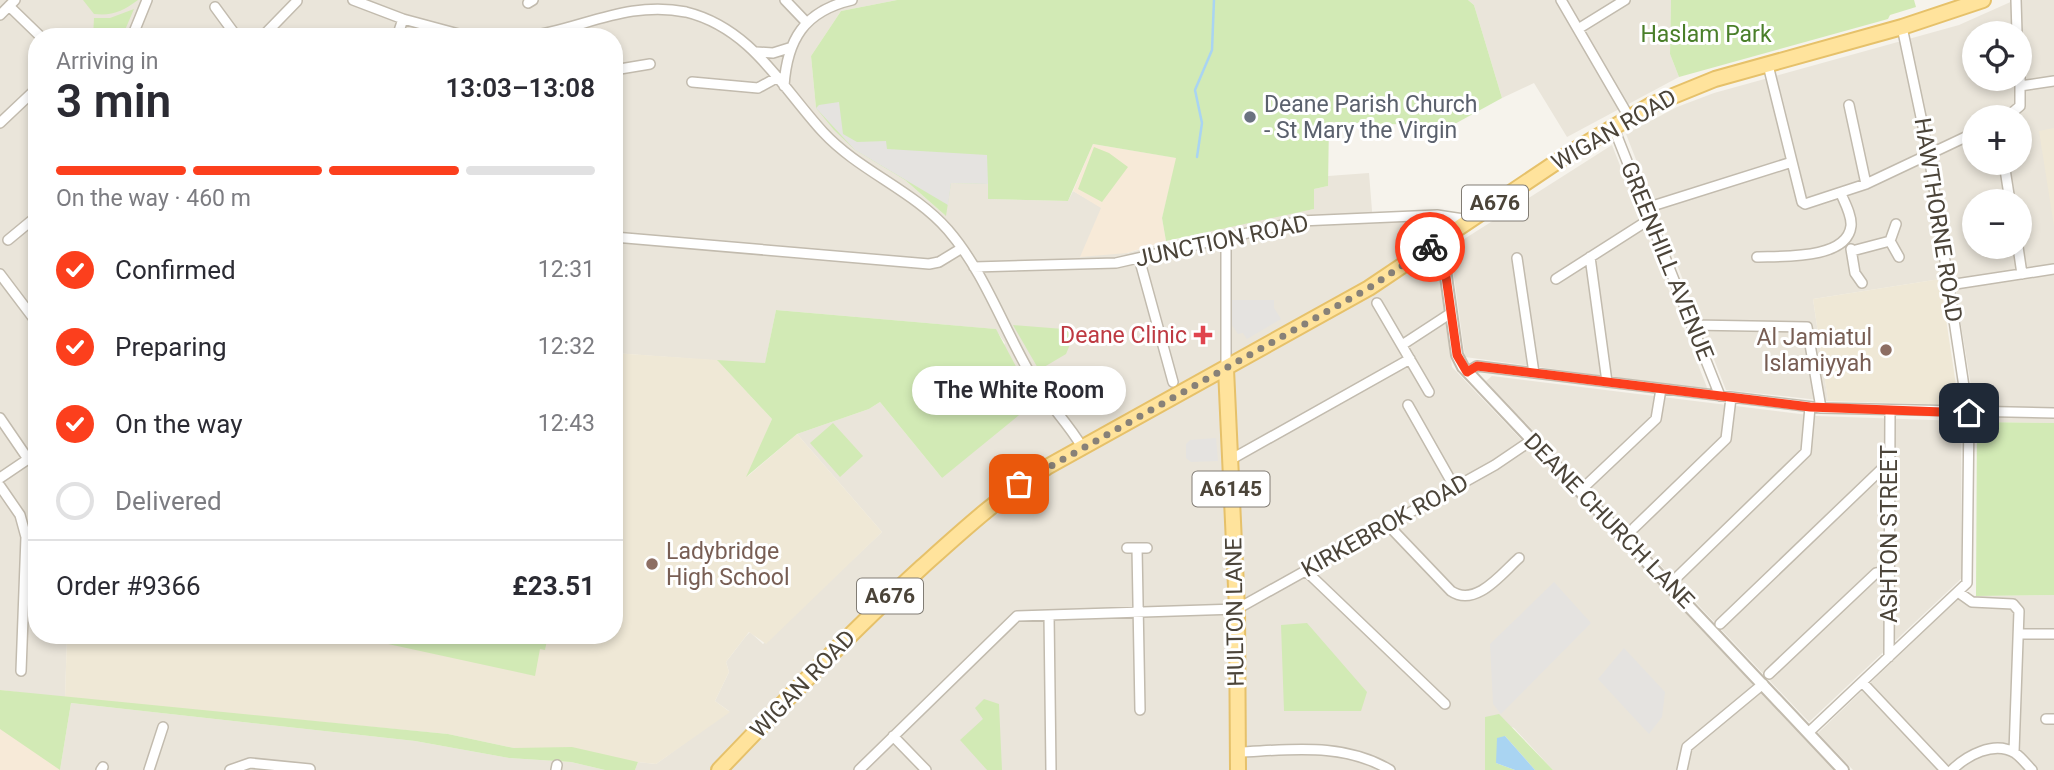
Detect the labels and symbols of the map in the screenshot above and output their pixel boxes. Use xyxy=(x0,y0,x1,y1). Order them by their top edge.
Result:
park label: Haslam Park xyxy=(1640,21,1772,48)
street label: WIGAN ROAD xyxy=(1547,83,1681,177)
place label: Deane Parish Church - St Mary the Virgin xyxy=(1264,91,1478,144)
marker: Deane Parish Church - St Mary the Virgin xyxy=(1242,109,1258,125)
street label: HAWTHORNE ROAD xyxy=(1909,116,1967,324)
street label: GREENHILL AVENUE xyxy=(1615,158,1719,364)
road number: A676 xyxy=(1462,186,1528,220)
street label: JUNCTION ROAD xyxy=(1133,209,1311,273)
courier xyxy=(1395,212,1465,282)
place label: Deane Clinic xyxy=(1060,322,1187,349)
place label: Al Jamiatul Islamiyyah xyxy=(1756,324,1872,377)
marker: Deane Clinic xyxy=(1193,325,1213,345)
marker: Al Jamiatul Islamiyyah xyxy=(1878,342,1894,358)
callout: The White Room xyxy=(912,365,1126,414)
pin xyxy=(1939,383,1999,443)
street label: DEANE CHURCH LANE xyxy=(1518,428,1700,614)
street label: ASHTON STREET xyxy=(1876,445,1903,623)
pin xyxy=(989,454,1049,514)
street label: KIRKEBROK ROAD xyxy=(1297,469,1473,583)
road number: A6145 xyxy=(1192,472,1270,506)
street label: HULTON LANE xyxy=(1220,537,1250,687)
place label: Ladybridge High School xyxy=(666,538,789,591)
marker: Ladybridge High School xyxy=(644,556,660,572)
road number: A676 xyxy=(857,578,923,614)
street label: WIGAN ROAD xyxy=(745,625,861,743)

